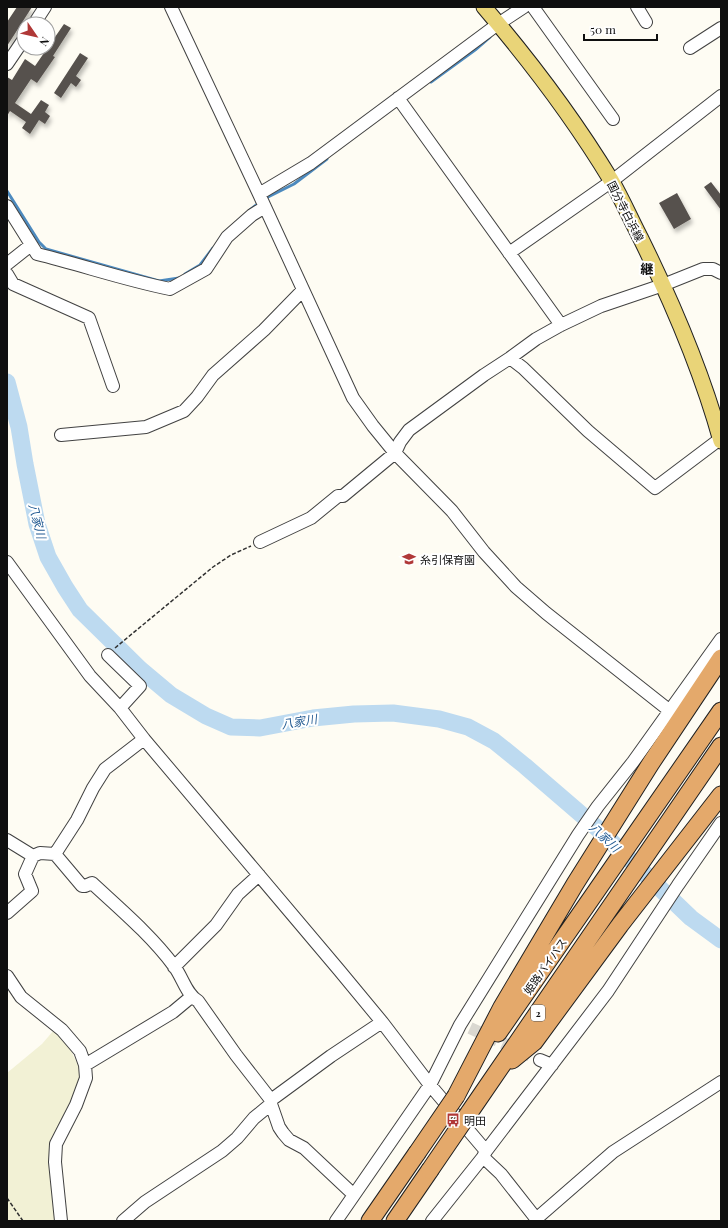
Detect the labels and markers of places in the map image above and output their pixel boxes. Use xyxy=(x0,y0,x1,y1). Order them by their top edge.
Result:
school or university icon: 糸引保育園 xyxy=(401,551,417,567)
place label: 糸引保育園 xyxy=(420,552,475,567)
bus stop icon: 明田 xyxy=(445,1112,461,1128)
place label: 明田 xyxy=(464,1113,486,1128)

